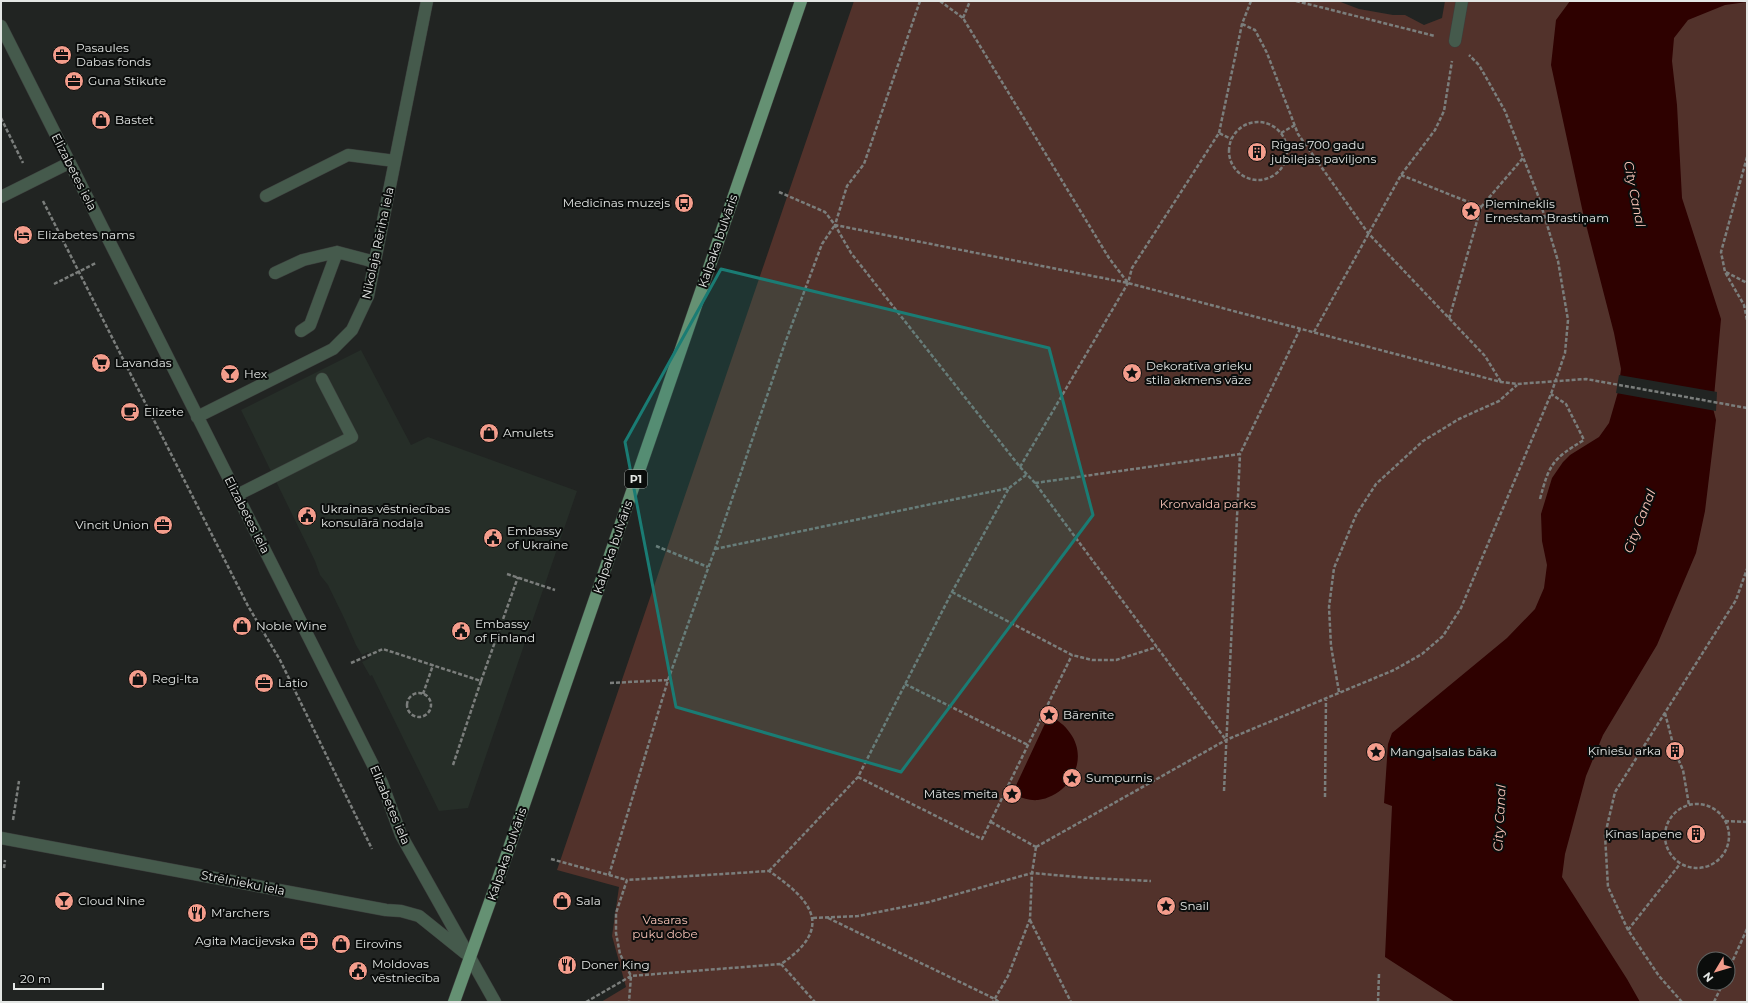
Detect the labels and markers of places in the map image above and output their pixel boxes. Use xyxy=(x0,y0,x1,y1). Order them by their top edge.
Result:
place label: Pasaules Dabas fonds xyxy=(76,40,151,69)
office icon: Pasaules Dabas fonds xyxy=(51,44,73,66)
office icon: Guna Stikute xyxy=(63,70,85,92)
place label: Guna Stikute xyxy=(88,73,166,88)
shop icon: Bastet xyxy=(90,109,112,131)
place label: Bastet xyxy=(115,112,154,127)
place label: Rīgas 700 gadu jubilejas paviljons xyxy=(1269,137,1376,166)
building icon: Rīgas 700 gadu jubilejas paviljons xyxy=(1246,141,1268,163)
bus stop icon: Medicīnas muzejs xyxy=(673,192,695,214)
place label: Medicīnas muzejs xyxy=(563,195,670,210)
place label: Piemineklis Ernestam Brastiņam xyxy=(1485,196,1609,225)
place icon: Piemineklis Ernestam Brastiņam xyxy=(1460,200,1482,222)
hotel icon: Elizabetes nams xyxy=(12,224,34,246)
place label: Elizabetes nams xyxy=(37,227,135,242)
supermarket icon: Lavandas xyxy=(90,352,112,374)
place label: Lavandas xyxy=(115,355,172,370)
place label: Dekoratīva grieķu stila akmens vāze xyxy=(1146,358,1252,387)
place icon: Dekoratīva grieķu stila akmens vāze xyxy=(1121,362,1143,384)
bar icon: Hex xyxy=(219,363,241,385)
place label: Hex xyxy=(244,366,268,381)
cafe icon: Elizete xyxy=(119,401,141,423)
place label: Elizete xyxy=(144,404,184,419)
shop icon: Amulets xyxy=(478,422,500,444)
place label: Amulets xyxy=(503,425,554,440)
place label: Ukrainas vēstniecības konsulārā nodaļa xyxy=(321,501,450,530)
public building icon: Ukrainas vēstniecības konsulārā nodaļa xyxy=(296,505,318,527)
office icon: Vincit Union xyxy=(152,514,174,536)
place label: Vincit Union xyxy=(75,517,149,532)
place label: Embassy of Ukraine xyxy=(507,523,568,552)
public building icon: Embassy of Ukraine xyxy=(482,527,504,549)
shop icon: Noble Wine xyxy=(231,615,253,637)
place label: Embassy of Finland xyxy=(475,616,535,645)
place label: Noble Wine xyxy=(256,618,327,633)
public building icon: Embassy of Finland xyxy=(450,620,472,642)
shop icon: Regi-lta xyxy=(127,668,149,690)
place label: Regi-lta xyxy=(152,671,199,686)
office icon: Latio xyxy=(253,672,275,694)
place label: Latio xyxy=(278,675,308,690)
place icon: Bārenīte xyxy=(1038,704,1060,726)
place label: Bārenīte xyxy=(1063,707,1114,722)
building icon: Ķīniešu arka xyxy=(1664,740,1686,762)
place icon: Mangaļsalas bāka xyxy=(1365,741,1387,763)
place label: Ķīniešu arka xyxy=(1588,743,1661,758)
place label: Mangaļsalas bāka xyxy=(1390,744,1497,759)
place icon: Sumpurnis xyxy=(1061,767,1083,789)
place label: Sumpurnis xyxy=(1086,770,1152,785)
place icon: Mātes meita xyxy=(1001,783,1023,805)
place label: Mātes meita xyxy=(924,786,998,801)
building icon: Ķīnas lapene xyxy=(1685,823,1707,845)
place label: Ķīnas lapene xyxy=(1605,826,1682,841)
bar icon: Cloud Nine xyxy=(53,890,75,912)
shop icon: Sala xyxy=(551,890,573,912)
place label: Cloud Nine xyxy=(78,893,145,908)
place label: Sala xyxy=(576,893,601,908)
place icon: Snail xyxy=(1155,895,1177,917)
place label: Snail xyxy=(1180,898,1209,913)
restaurant icon: M’archers xyxy=(186,902,208,924)
place label: M’archers xyxy=(211,905,269,920)
office icon: Agita Macijevska xyxy=(298,930,320,952)
place label: Agita Macijevska xyxy=(195,933,295,948)
shop icon: Eirovīns xyxy=(330,933,352,955)
place label: Eirovīns xyxy=(355,936,402,951)
restaurant icon: Doner King xyxy=(556,954,578,976)
place label: Moldovas vēstniecība xyxy=(372,956,440,985)
place label: Doner King xyxy=(581,957,650,972)
public building icon: Moldovas vēstniecība xyxy=(347,960,369,982)

